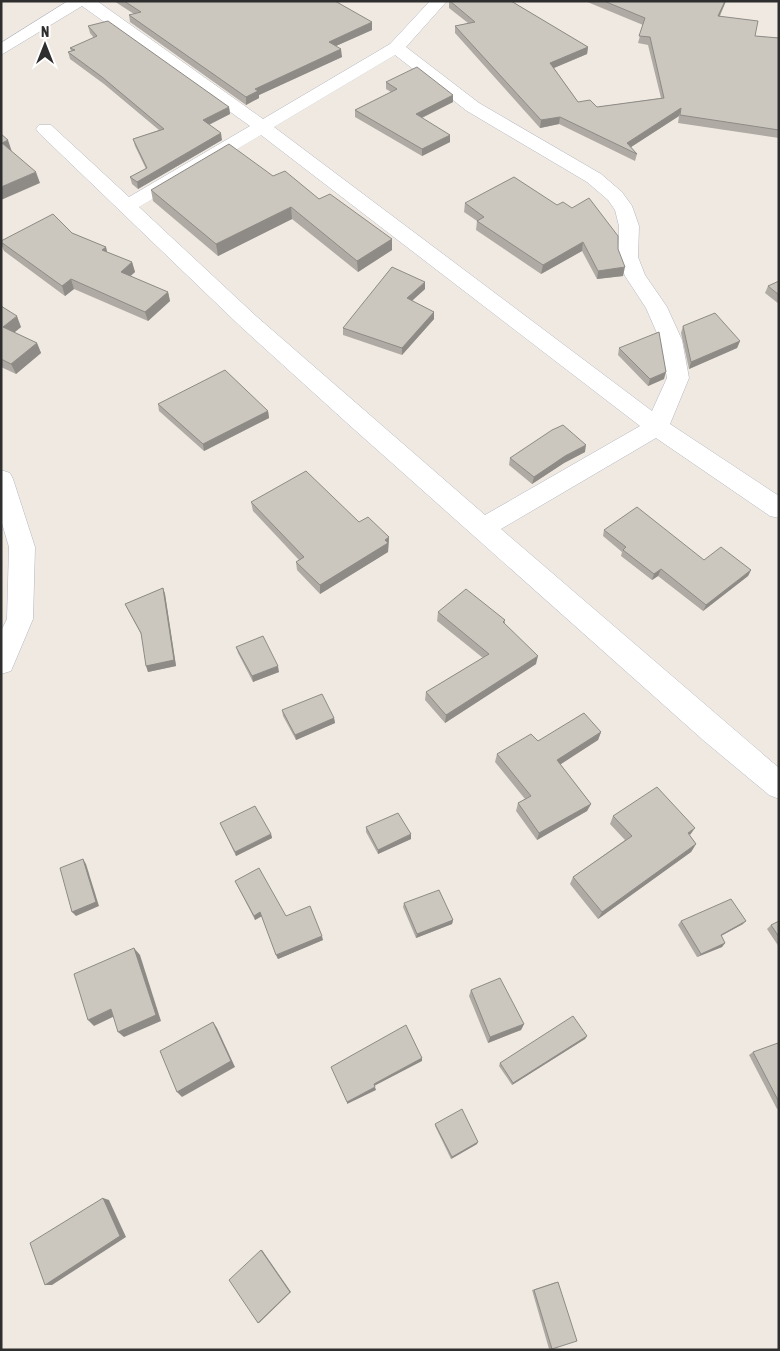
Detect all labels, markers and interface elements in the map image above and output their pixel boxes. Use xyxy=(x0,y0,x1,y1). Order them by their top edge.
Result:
north arrow xyxy=(20,20,70,70)
text: N xyxy=(41,24,49,40)

